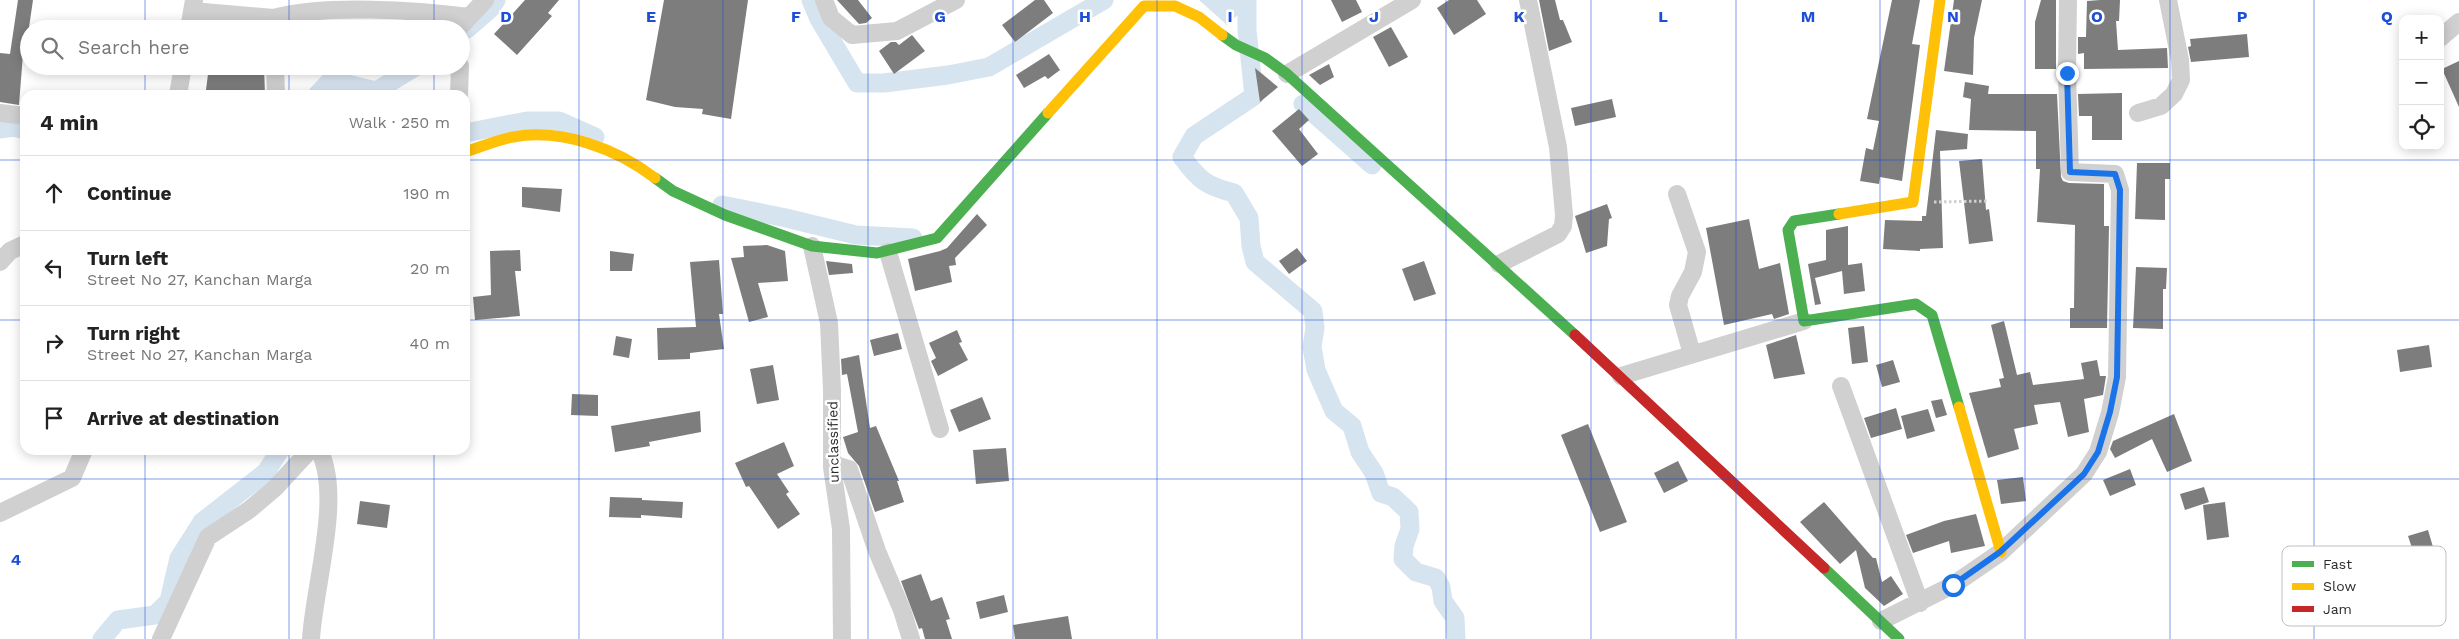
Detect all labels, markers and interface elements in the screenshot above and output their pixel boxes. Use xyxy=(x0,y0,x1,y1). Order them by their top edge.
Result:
text: D xyxy=(500,7,512,26)
text: E xyxy=(646,7,656,26)
text: F xyxy=(791,7,801,26)
text: G xyxy=(934,7,946,26)
text: H xyxy=(1079,7,1091,26)
text: I xyxy=(1227,7,1233,26)
text: J xyxy=(1369,7,1379,26)
text: K xyxy=(1513,7,1525,26)
text: L xyxy=(1658,7,1668,26)
text: M xyxy=(1801,7,1815,26)
text: N xyxy=(1947,7,1959,26)
text: O xyxy=(2091,7,2103,26)
text: P xyxy=(2237,7,2248,26)
text: Q xyxy=(2381,7,2393,26)
map controls xyxy=(2399,15,2444,150)
button: + xyxy=(2399,15,2444,60)
search box xyxy=(20,20,470,75)
icon: search xyxy=(38,34,66,62)
text: Search here xyxy=(78,36,189,59)
button: − xyxy=(2399,60,2444,105)
route end xyxy=(2056,62,2079,85)
button: locate xyxy=(2399,105,2444,150)
text: 4 min xyxy=(40,110,98,135)
text: Walk · 250 m xyxy=(349,113,450,132)
icon: ahead xyxy=(40,179,68,207)
text: Continue xyxy=(87,182,171,205)
text: 190 m xyxy=(403,184,450,203)
text: Turn left xyxy=(87,247,168,270)
icon: left xyxy=(40,254,68,282)
text: 20 m xyxy=(410,259,450,278)
text: Street No 27, Kanchan Marga xyxy=(87,270,312,289)
text: Turn right xyxy=(87,322,180,345)
icon: right xyxy=(40,329,68,357)
text: 40 m xyxy=(410,334,450,353)
text: Street No 27, Kanchan Marga xyxy=(87,345,312,364)
street label: unclassified xyxy=(824,401,842,483)
icon: arrive xyxy=(40,404,68,432)
text: Arrive at destination xyxy=(87,407,279,430)
legend xyxy=(2282,546,2446,626)
text: 4 xyxy=(11,550,21,569)
text: Fast xyxy=(2323,556,2352,572)
route start xyxy=(1942,574,1965,597)
text: Slow xyxy=(2323,578,2356,594)
text: Jam xyxy=(2323,601,2352,617)

